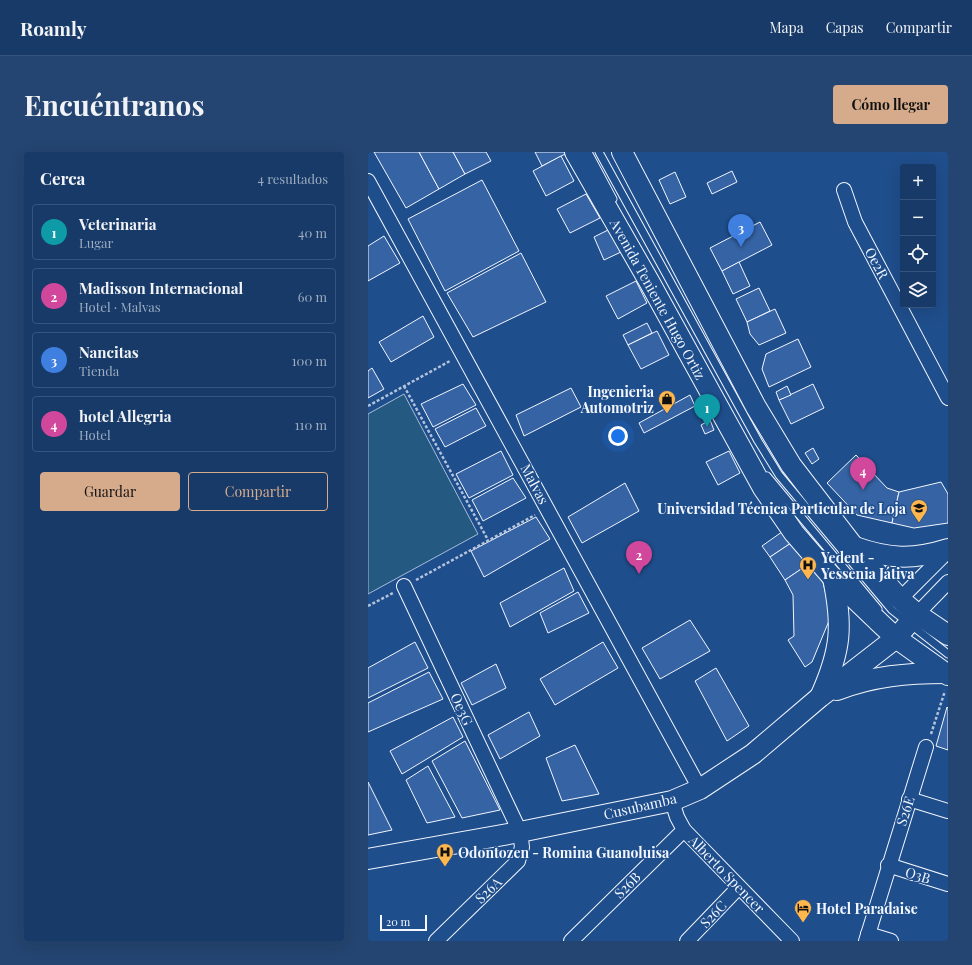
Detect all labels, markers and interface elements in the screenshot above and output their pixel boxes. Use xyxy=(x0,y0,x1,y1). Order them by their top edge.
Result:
text: Roamly xyxy=(20,15,87,41)
text: Mapa xyxy=(769,18,804,37)
text: Capas xyxy=(826,18,864,37)
text: Compartir xyxy=(886,18,952,37)
button: Cómo llegar xyxy=(833,85,948,124)
text: Encuéntranos xyxy=(24,86,204,123)
map controls xyxy=(900,164,936,308)
button: + xyxy=(900,164,936,200)
text: Cerca xyxy=(40,167,85,189)
text: 4 resultados xyxy=(258,170,328,187)
button: − xyxy=(900,200,936,236)
text: Veterinaria xyxy=(79,214,157,234)
street label: Avenida Teniente Hugo Ortiz xyxy=(605,214,710,383)
pin: 3 xyxy=(728,214,754,247)
text: 1 xyxy=(52,224,56,241)
text: 40 m xyxy=(298,224,327,241)
text: Lugar xyxy=(79,234,113,251)
button: locate xyxy=(900,236,936,272)
street label: Oe2R xyxy=(861,244,894,283)
button: layers xyxy=(900,272,936,308)
text: Madisson Internacional xyxy=(79,278,243,298)
text: 2 xyxy=(51,288,57,305)
text: 60 m xyxy=(298,288,327,305)
text: Hotel · Malvas xyxy=(79,298,161,315)
text: Nancitas xyxy=(79,342,139,362)
text: 3 xyxy=(51,352,57,369)
text: 100 m xyxy=(292,352,327,369)
text: Tienda xyxy=(79,362,119,379)
place label: Ingenieria Automotriz xyxy=(580,382,655,417)
shop icon: Ingenieria Automotriz xyxy=(657,389,677,414)
pin: 1 xyxy=(694,394,720,427)
text: hotel Allegria xyxy=(79,406,172,426)
text: 4 xyxy=(51,416,57,433)
text: 110 m xyxy=(295,416,327,433)
text: Hotel xyxy=(79,426,111,443)
your location xyxy=(608,426,628,446)
pin: 4 xyxy=(850,457,876,490)
street label: Malvas xyxy=(516,461,554,507)
button: Guardar xyxy=(40,472,180,511)
button: Compartir xyxy=(188,472,328,511)
school or university icon: Universidad Técnica Particular de Loja xyxy=(909,498,929,523)
place label: Universidad Técnica Particular de Loja xyxy=(657,499,907,518)
pin: 2 xyxy=(626,541,652,574)
place label: Yedent - Yessenia Játiva xyxy=(820,548,915,583)
hospital icon: Yedent - Yessenia Játiva xyxy=(798,555,818,580)
street label: Oe3G xyxy=(446,690,478,728)
street label: Cusubamba xyxy=(602,788,678,824)
street label: S26E xyxy=(891,794,919,828)
street label: Alberto Spencer xyxy=(684,830,770,918)
hospital icon: Odontozen - Romina Guanoluisa xyxy=(435,842,455,867)
place label: Odontozen - Romina Guanoluisa xyxy=(458,843,670,862)
street label: O3B xyxy=(903,862,933,888)
street label: S26B xyxy=(610,867,645,902)
street label: S26A xyxy=(470,873,506,907)
street label: S26C xyxy=(695,896,731,932)
hotel icon: Hotel Paradaise xyxy=(793,898,813,923)
place label: Hotel Paradaise xyxy=(816,899,918,918)
scale bar xyxy=(380,913,427,932)
text: 20 m xyxy=(386,914,410,929)

